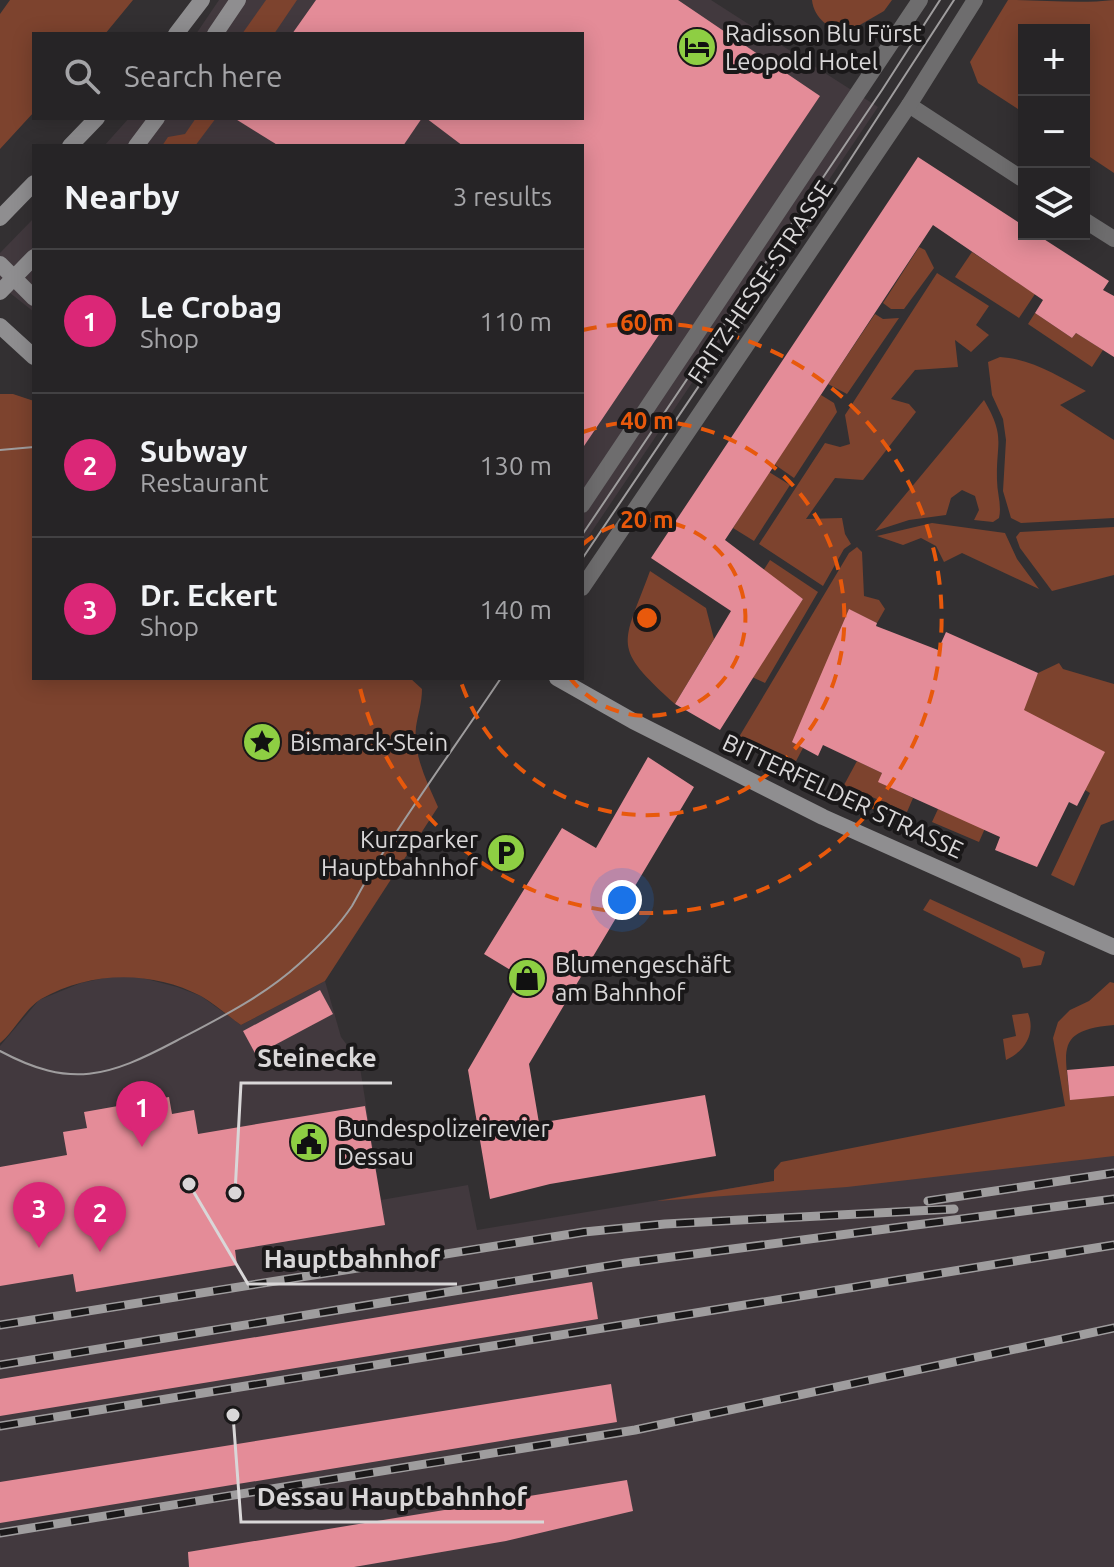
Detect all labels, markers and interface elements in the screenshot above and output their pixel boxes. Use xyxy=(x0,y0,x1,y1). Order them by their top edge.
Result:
place label: Radisson Blu Fürst Leopold Hotel xyxy=(725,20,922,75)
map controls xyxy=(1018,24,1090,240)
button: + xyxy=(1018,24,1090,96)
hotel icon: Radisson Blu Fürst Leopold Hotel xyxy=(676,26,718,68)
search box xyxy=(32,32,584,120)
icon: search xyxy=(60,54,104,98)
text: Search here xyxy=(124,59,283,93)
button: − xyxy=(1018,96,1090,168)
button: layers xyxy=(1018,168,1090,240)
street label: FRITZ-HESSE-STRASSE xyxy=(682,176,838,388)
text: Nearby xyxy=(64,177,179,215)
text: 3 results xyxy=(453,182,552,211)
text: Le Crobag xyxy=(140,290,282,324)
text: 1 xyxy=(83,307,97,336)
text: 110 m xyxy=(480,307,552,336)
text: 60 m xyxy=(620,309,674,336)
text: Shop xyxy=(140,324,199,353)
text: 40 m xyxy=(620,407,674,434)
text: Subway xyxy=(140,434,247,468)
text: 2 xyxy=(83,451,97,480)
text: 130 m xyxy=(480,451,552,480)
text: Restaurant xyxy=(140,468,268,497)
text: 20 m xyxy=(620,506,674,533)
text: Dr. Eckert xyxy=(140,578,278,612)
text: 3 xyxy=(83,595,97,624)
text: 140 m xyxy=(480,595,552,624)
centre of rings xyxy=(633,604,661,632)
text: Shop xyxy=(140,612,199,641)
place icon: Bismarck-Stein xyxy=(241,721,283,763)
street label: BITTERFELDER STRASSE xyxy=(718,728,968,864)
place label: Bismarck-Stein xyxy=(290,729,448,756)
place label: Kurzparker Hauptbahnhof xyxy=(321,826,479,881)
parking icon: Kurzparker Hauptbahnhof xyxy=(485,832,527,874)
your location xyxy=(602,880,642,920)
place label: Blumengeschäft am Bahnhof xyxy=(555,951,732,1006)
shop icon: Blumengeschäft am Bahnhof xyxy=(506,957,548,999)
callout: Steinecke xyxy=(241,1033,392,1083)
text: Steinecke xyxy=(257,1043,377,1072)
pin: 1 xyxy=(116,1081,168,1147)
place label: Bundespolizeirevier Dessau xyxy=(337,1115,550,1170)
public building icon: Bundespolizeirevier Dessau xyxy=(288,1121,330,1163)
pin: 3 xyxy=(13,1182,65,1248)
pin: 2 xyxy=(74,1186,126,1252)
callout: Hauptbahnhof xyxy=(248,1234,457,1284)
text: Hauptbahnhof xyxy=(264,1244,441,1273)
callout: Dessau Hauptbahnhof xyxy=(241,1472,544,1522)
text: Dessau Hauptbahnhof xyxy=(257,1482,528,1511)

